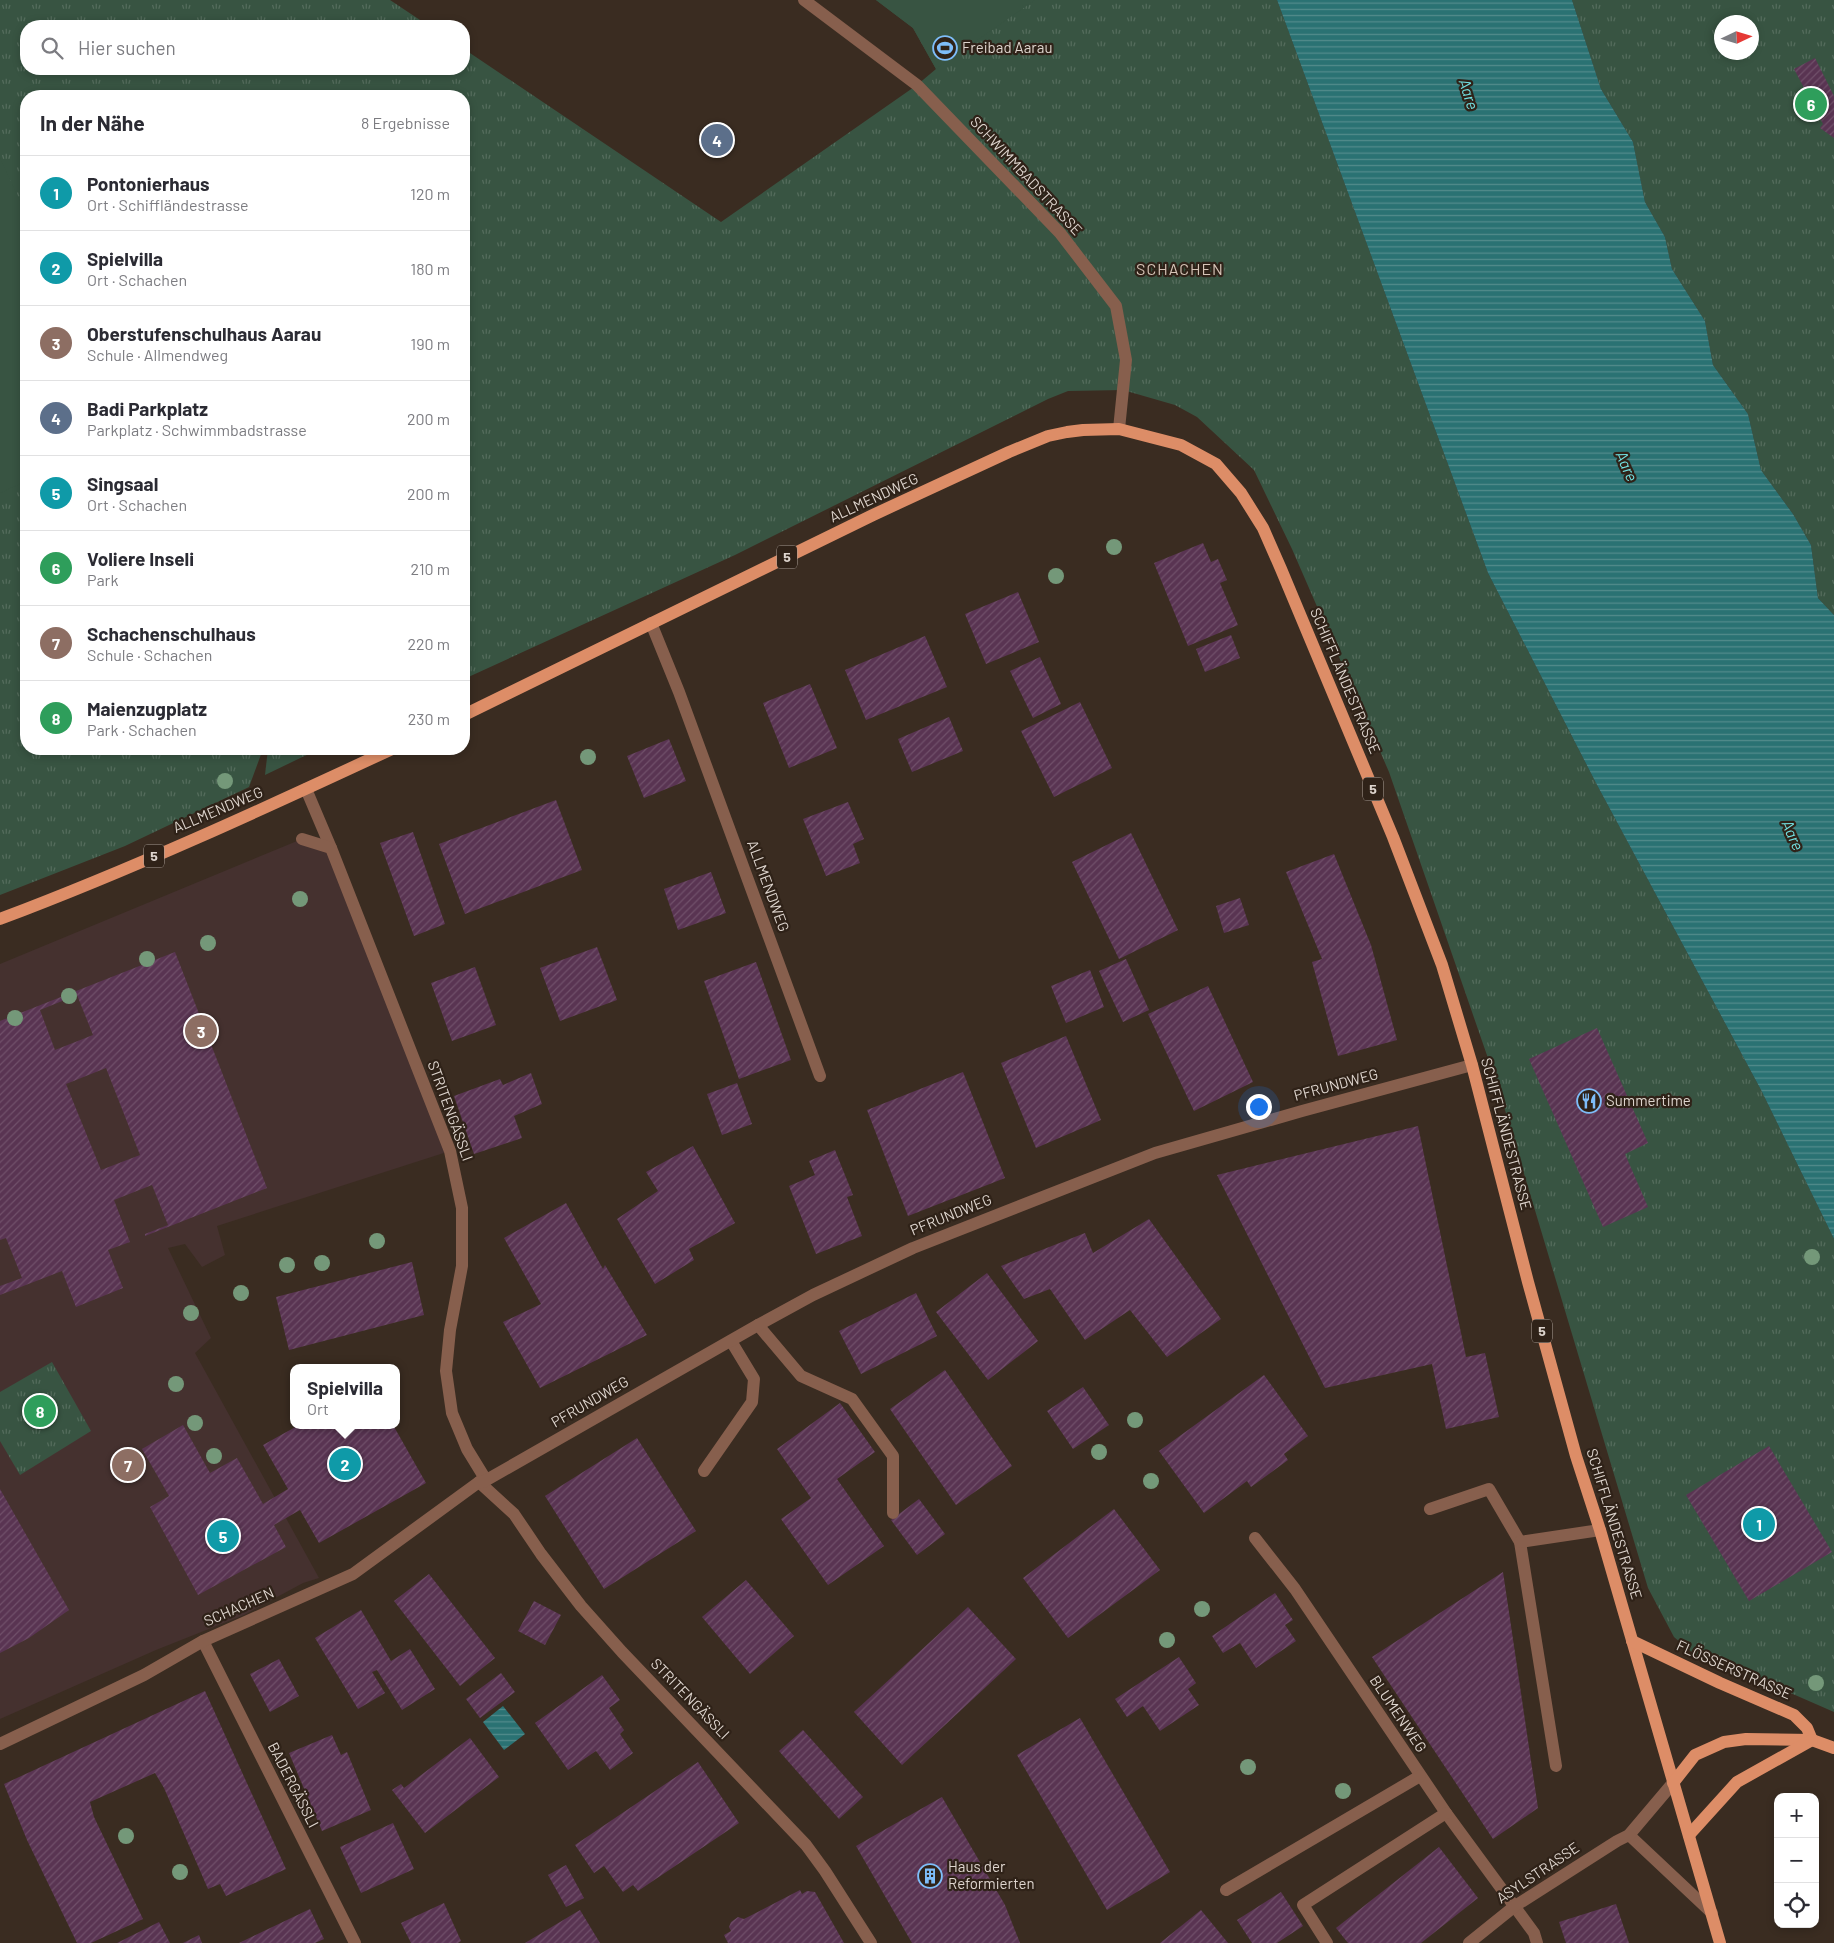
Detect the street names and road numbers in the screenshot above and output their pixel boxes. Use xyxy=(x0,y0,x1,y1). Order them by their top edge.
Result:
street label: SCHWIMMBADSTRASSE xyxy=(967,112,1086,238)
street label: ALLMENDWEG xyxy=(826,469,921,526)
road number: 5 xyxy=(777,546,797,568)
street label: SCHIFFLÄNDESTRASSE xyxy=(1307,605,1385,756)
road number: 5 xyxy=(1363,778,1383,801)
street label: ALLMENDWEG xyxy=(170,782,265,836)
street label: ALLMENDWEG xyxy=(744,837,794,934)
road number: 5 xyxy=(144,844,164,868)
street label: SCHIFFLÄNDESTRASSE xyxy=(1478,1056,1536,1212)
street label: STRITENGÄSSLI xyxy=(424,1058,477,1163)
street label: PFRUNDWEG xyxy=(1292,1064,1380,1104)
street label: PFRUNDWEG xyxy=(907,1190,994,1239)
road number: 5 xyxy=(1532,1320,1552,1342)
street label: PFRUNDWEG xyxy=(548,1372,631,1431)
street label: SCHIFFLÄNDESTRASSE xyxy=(1583,1446,1647,1601)
street label: SCHACHEN xyxy=(201,1583,276,1630)
street label: FLÖSSERSTRASSE xyxy=(1674,1636,1795,1703)
street label: STRITENGÄSSLI xyxy=(648,1654,734,1742)
street label: BLUMENWEG xyxy=(1367,1672,1431,1755)
street label: BADERGÄSSLI xyxy=(265,1739,323,1830)
street label: ASYLSTRASSE xyxy=(1493,1838,1582,1906)

